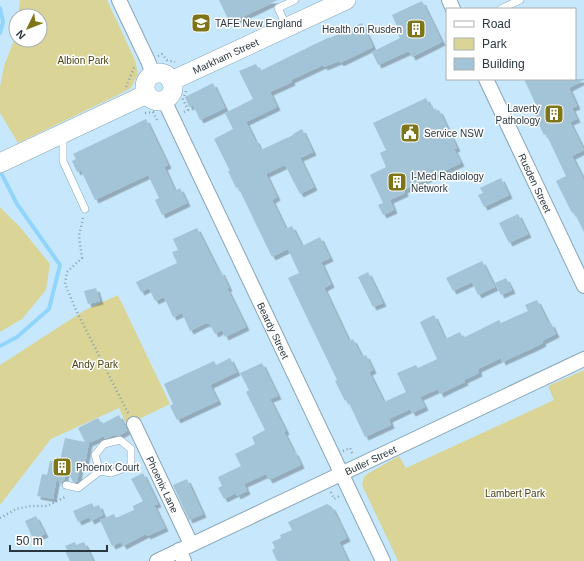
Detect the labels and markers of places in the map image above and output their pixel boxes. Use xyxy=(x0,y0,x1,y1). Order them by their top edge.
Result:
school or university icon: TAFE New England xyxy=(190,12,212,34)
place label: TAFE New England xyxy=(215,18,302,29)
building icon: Health on Rusden xyxy=(405,18,427,40)
place label: Health on Rusden xyxy=(322,24,402,35)
place label: Laverty Pathology xyxy=(496,103,540,126)
building icon: Laverty Pathology xyxy=(543,103,565,125)
public building icon: Service NSW xyxy=(399,122,421,144)
place label: Service NSW xyxy=(424,128,484,139)
building icon: I-Med Radiology Network xyxy=(386,171,408,193)
place label: I-Med Radiology Network xyxy=(411,171,484,194)
building icon: Phoenix Court xyxy=(51,456,73,478)
place label: Phoenix Court xyxy=(76,462,140,473)

